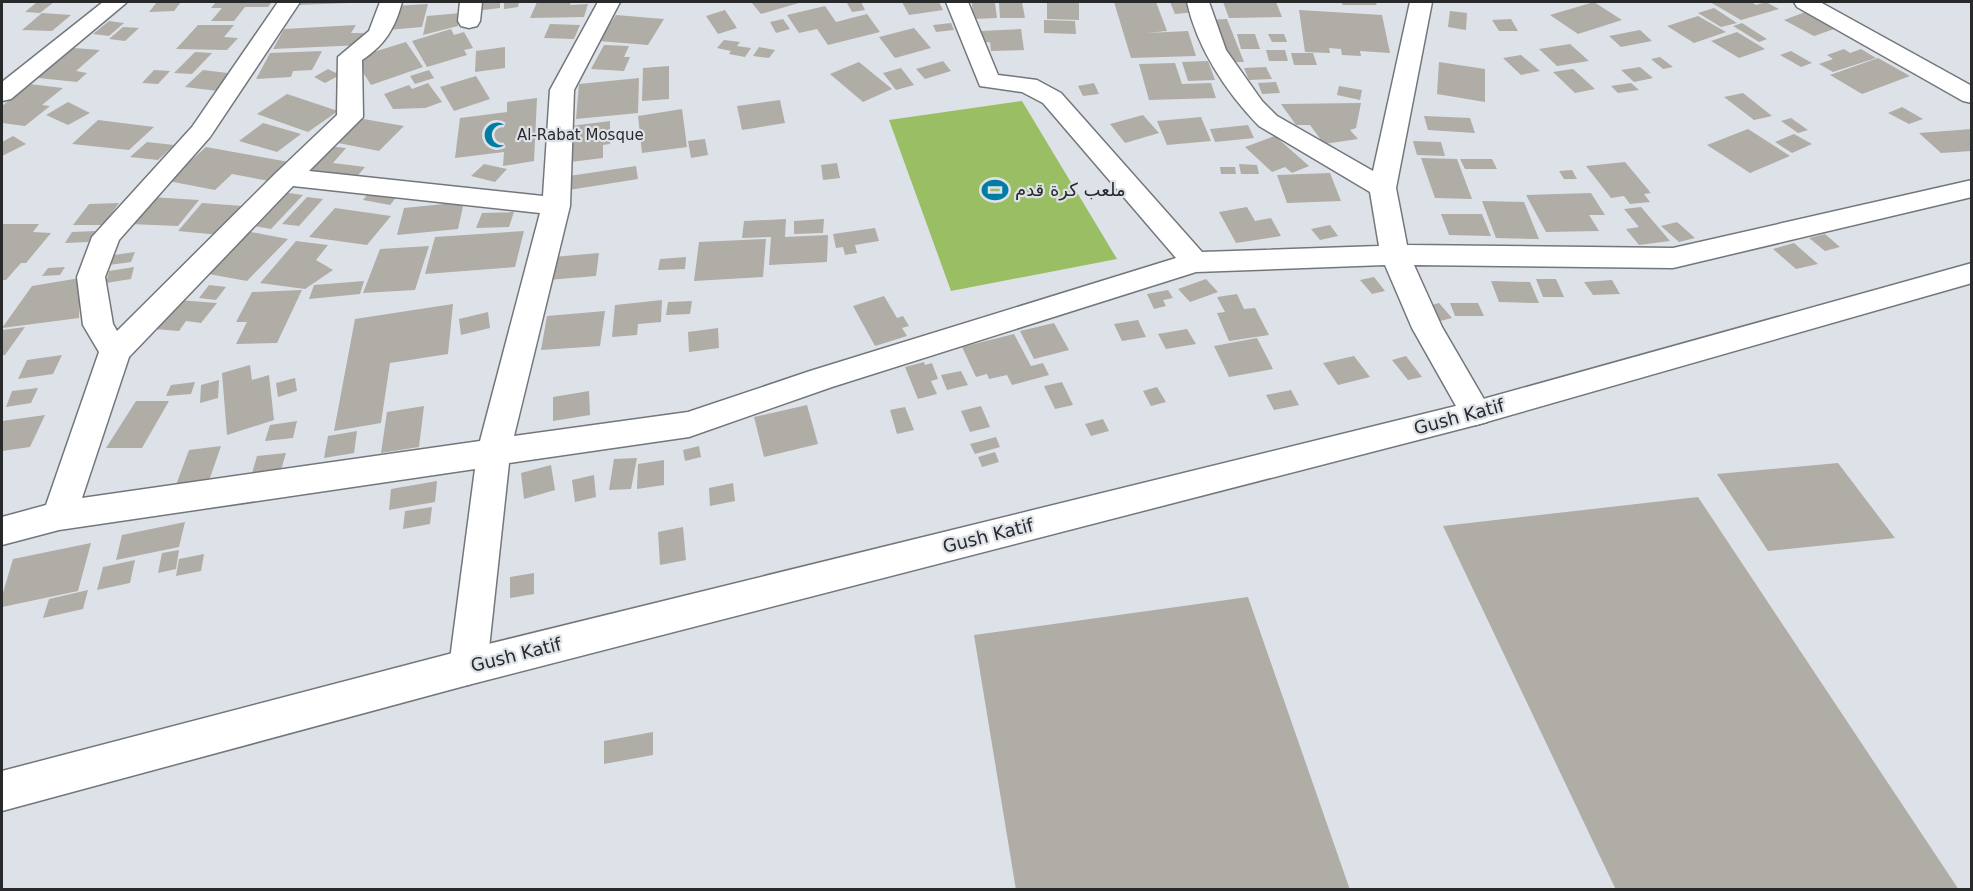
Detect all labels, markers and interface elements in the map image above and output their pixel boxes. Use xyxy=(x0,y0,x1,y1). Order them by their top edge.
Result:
mosque icon: Al-Rabat Mosque xyxy=(482,120,512,150)
place label: Al-Rabat Mosque xyxy=(517,126,644,144)
sports icon: ملعب كرة قدم xyxy=(980,175,1010,205)
place label: ملعب كرة قدم xyxy=(1015,179,1126,201)
street label: Gush Katif xyxy=(1411,394,1507,439)
street label: Gush Katif xyxy=(940,514,1036,557)
street label: Gush Katif xyxy=(468,633,564,676)

